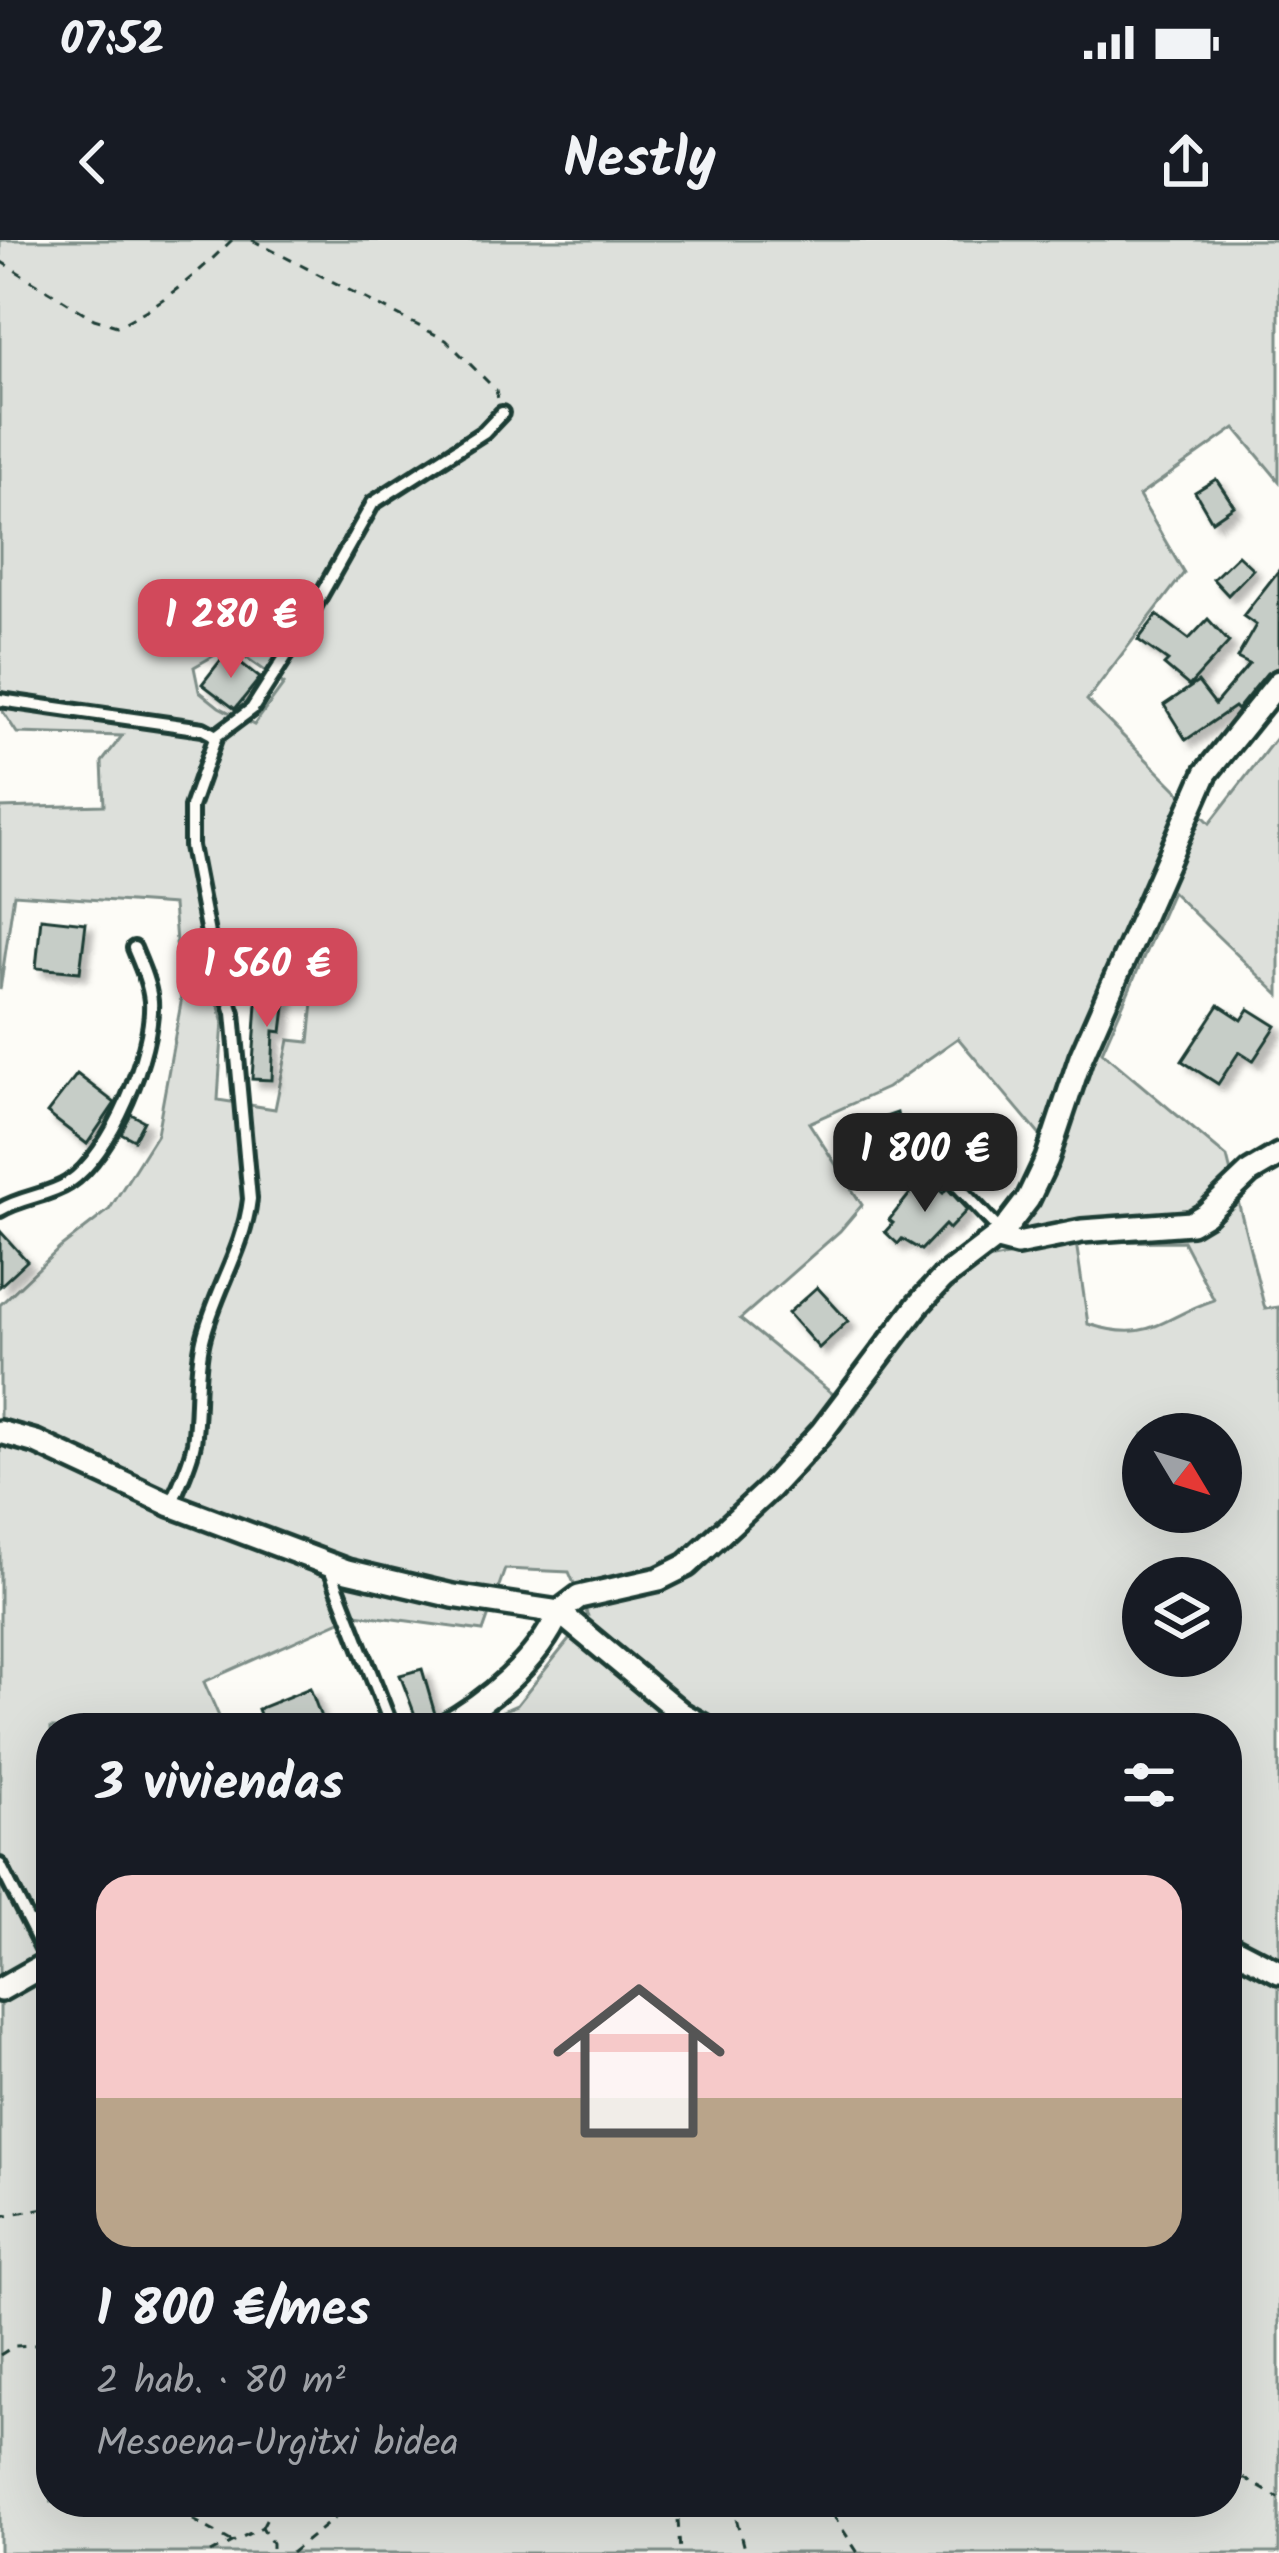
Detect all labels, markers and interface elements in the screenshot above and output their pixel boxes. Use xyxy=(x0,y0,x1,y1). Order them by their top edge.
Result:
text: 07:52 xyxy=(60,6,164,78)
text: Nestly xyxy=(563,119,716,205)
icon: back xyxy=(60,129,126,195)
icon: share xyxy=(1153,129,1219,195)
pin: 1 280 € xyxy=(120,579,342,681)
text: 1 280 € xyxy=(165,587,297,649)
pin: 1 560 € xyxy=(156,928,378,1030)
text: 1 560 € xyxy=(203,936,331,998)
pin: 1 800 € xyxy=(814,1113,1036,1215)
text: 1 800 € xyxy=(860,1121,990,1183)
north arrow xyxy=(1122,1413,1242,1533)
map controls xyxy=(1122,1413,1242,1677)
button: layers xyxy=(1122,1557,1242,1677)
text: 3 viviendas xyxy=(96,1745,344,1826)
icon: filters xyxy=(1116,1752,1182,1818)
icon: home xyxy=(531,1953,747,2169)
text: 1 800 €/mes xyxy=(96,2271,370,2352)
text: 2 hab. · 80 m² xyxy=(96,2352,345,2414)
text: Mesoena-Urgitxi bidea xyxy=(96,2414,459,2476)

